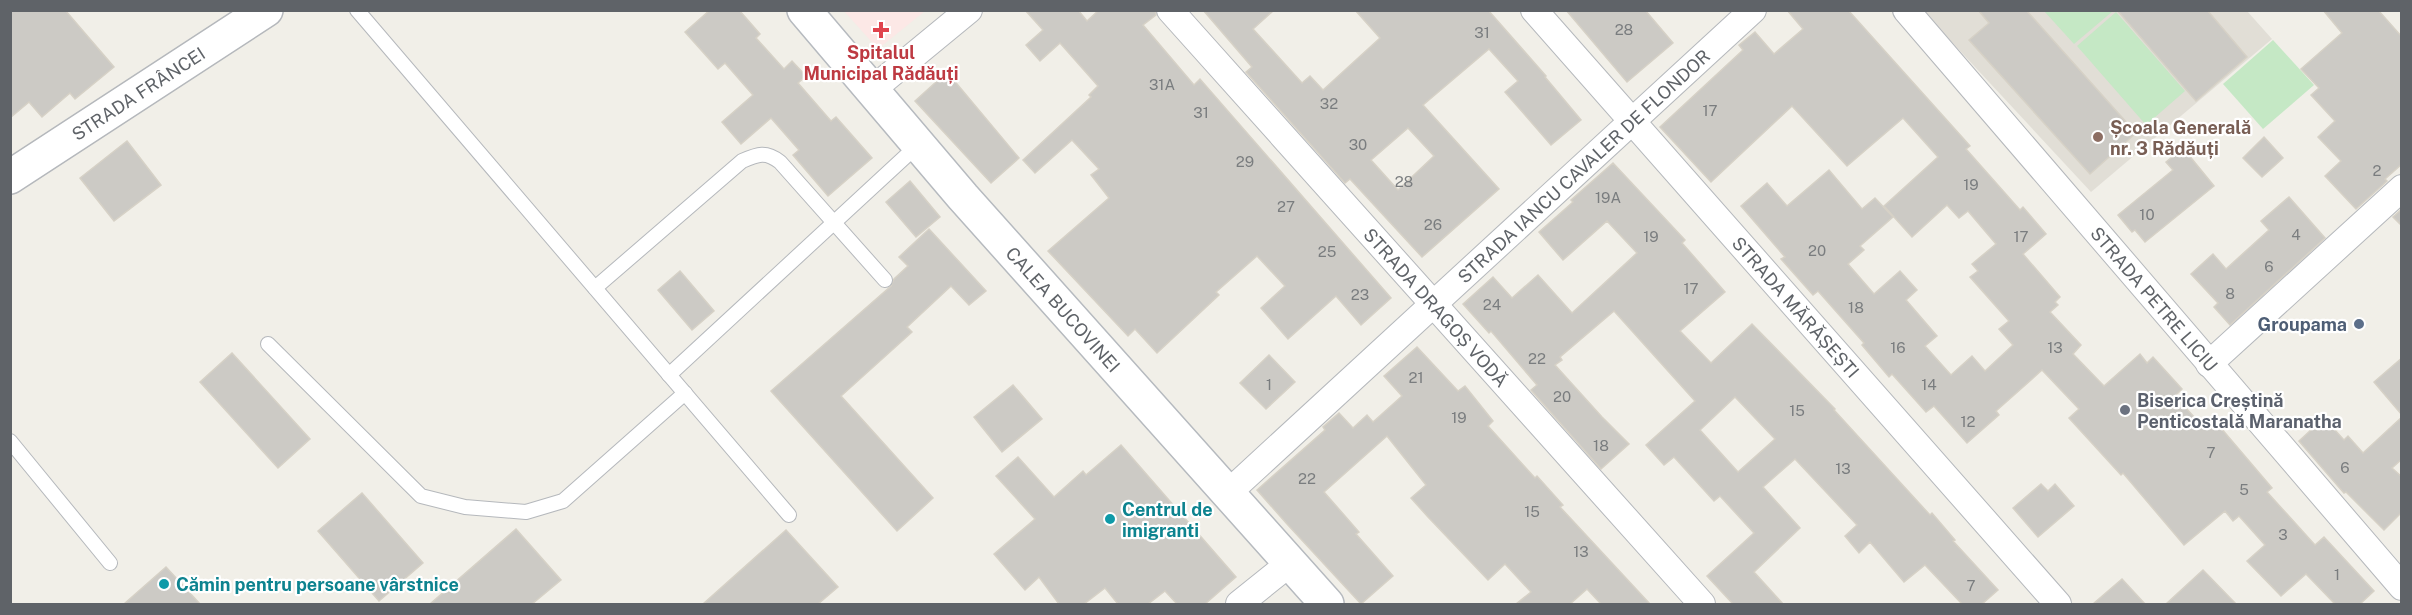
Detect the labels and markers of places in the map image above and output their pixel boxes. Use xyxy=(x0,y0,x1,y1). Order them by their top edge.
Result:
marker: Spitalul Municipal Rădăuți xyxy=(872,21,890,39)
place label: Spitalul Municipal Rădăuți xyxy=(803,42,959,84)
place label: Școala Generală nr. 3 Rădăuți xyxy=(2110,117,2251,159)
marker: Școala Generală nr. 3 Rădăuți xyxy=(2091,130,2105,144)
place label: Groupama xyxy=(2258,314,2347,335)
marker: Groupama xyxy=(2352,317,2366,331)
place label: Biserica Creștină Penticostală Maranatha xyxy=(2137,390,2342,432)
marker: Biserica Creștină Penticostală Maranatha xyxy=(2118,403,2132,417)
place label: Centrul de imigranti xyxy=(1122,499,1213,541)
marker: Centrul de imigranti xyxy=(1103,512,1117,526)
place label: Cămin pentru persoane vârstnice xyxy=(176,574,459,595)
marker: Cămin pentru persoane vârstnice xyxy=(157,577,171,591)

